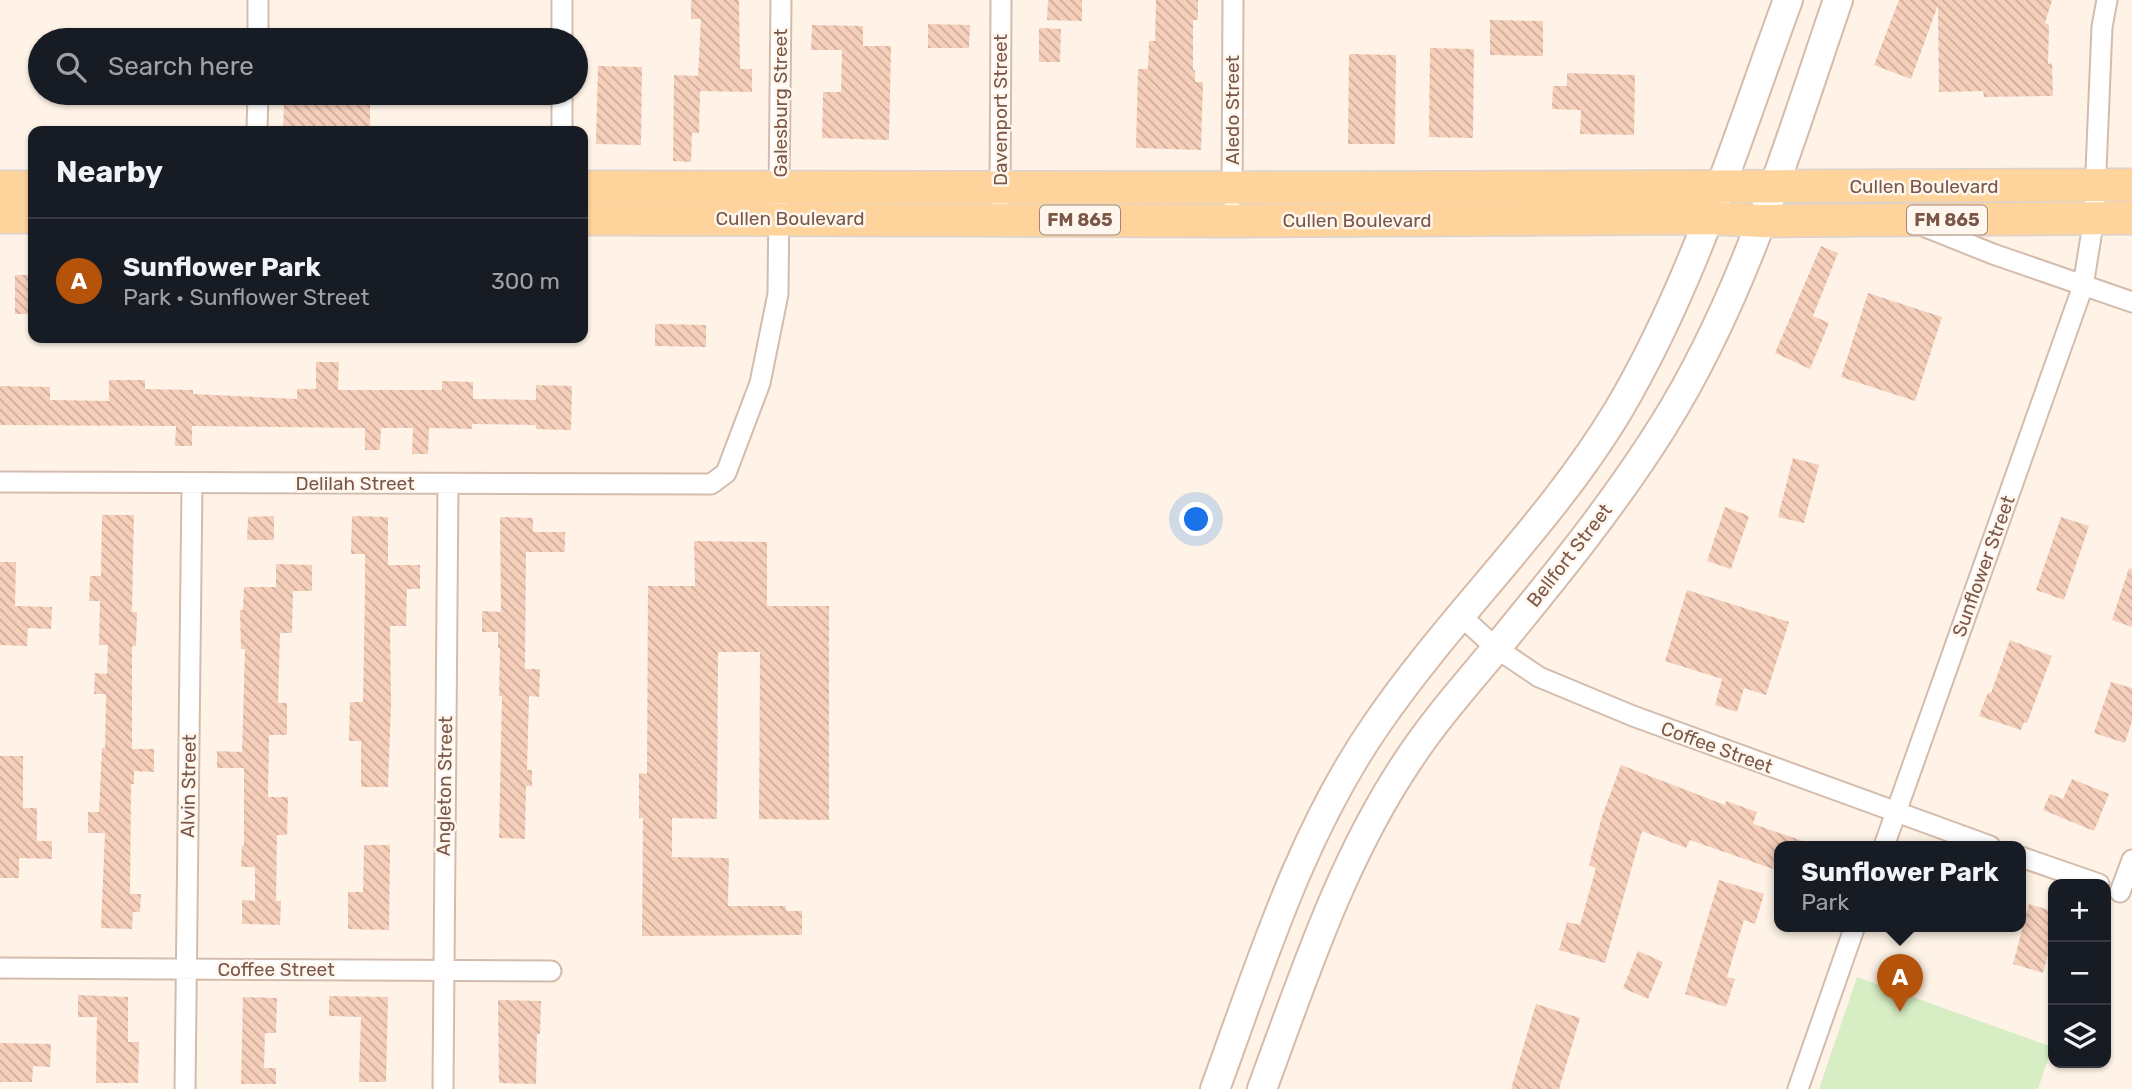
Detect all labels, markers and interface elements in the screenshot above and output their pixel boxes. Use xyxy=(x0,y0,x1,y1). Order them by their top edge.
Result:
search box xyxy=(28,28,588,105)
street label: Galesburg Street xyxy=(769,28,792,178)
street label: Davenport Street xyxy=(989,33,1012,186)
icon: search xyxy=(52,48,90,86)
text: Search here xyxy=(108,51,254,82)
street label: Aledo Street xyxy=(1221,55,1244,165)
text: Nearby xyxy=(56,154,163,190)
street label: Cullen Boulevard xyxy=(1849,175,1999,198)
road number: FM 865 xyxy=(1040,205,1120,234)
road number: FM 865 xyxy=(1907,205,1987,234)
street label: Cullen Boulevard xyxy=(715,207,865,230)
street label: Cullen Boulevard xyxy=(1282,209,1432,232)
text: Sunflower Park xyxy=(123,252,321,283)
text: A xyxy=(71,267,87,295)
text: 300 m xyxy=(491,267,560,295)
text: Park · Sunflower Street xyxy=(123,283,369,311)
street label: Delilah Street xyxy=(295,472,415,495)
street label: Sunflower Street xyxy=(1947,492,2020,640)
street label: Bellfort Street xyxy=(1522,499,1617,612)
your location xyxy=(1179,502,1213,536)
street label: Angleton Street xyxy=(432,715,457,856)
street label: Coffee Street xyxy=(1658,717,1776,779)
street label: Alvin Street xyxy=(176,733,201,838)
popup xyxy=(1774,841,2026,932)
text: Sunflower Park xyxy=(1801,857,1999,888)
map controls xyxy=(2048,879,2111,1068)
button: + xyxy=(2048,879,2111,942)
text: Park xyxy=(1801,888,1849,916)
button: − xyxy=(2048,942,2111,1005)
pin: A xyxy=(1877,954,1923,1012)
street label: Coffee Street xyxy=(217,958,335,981)
button: layers xyxy=(2048,1005,2111,1068)

